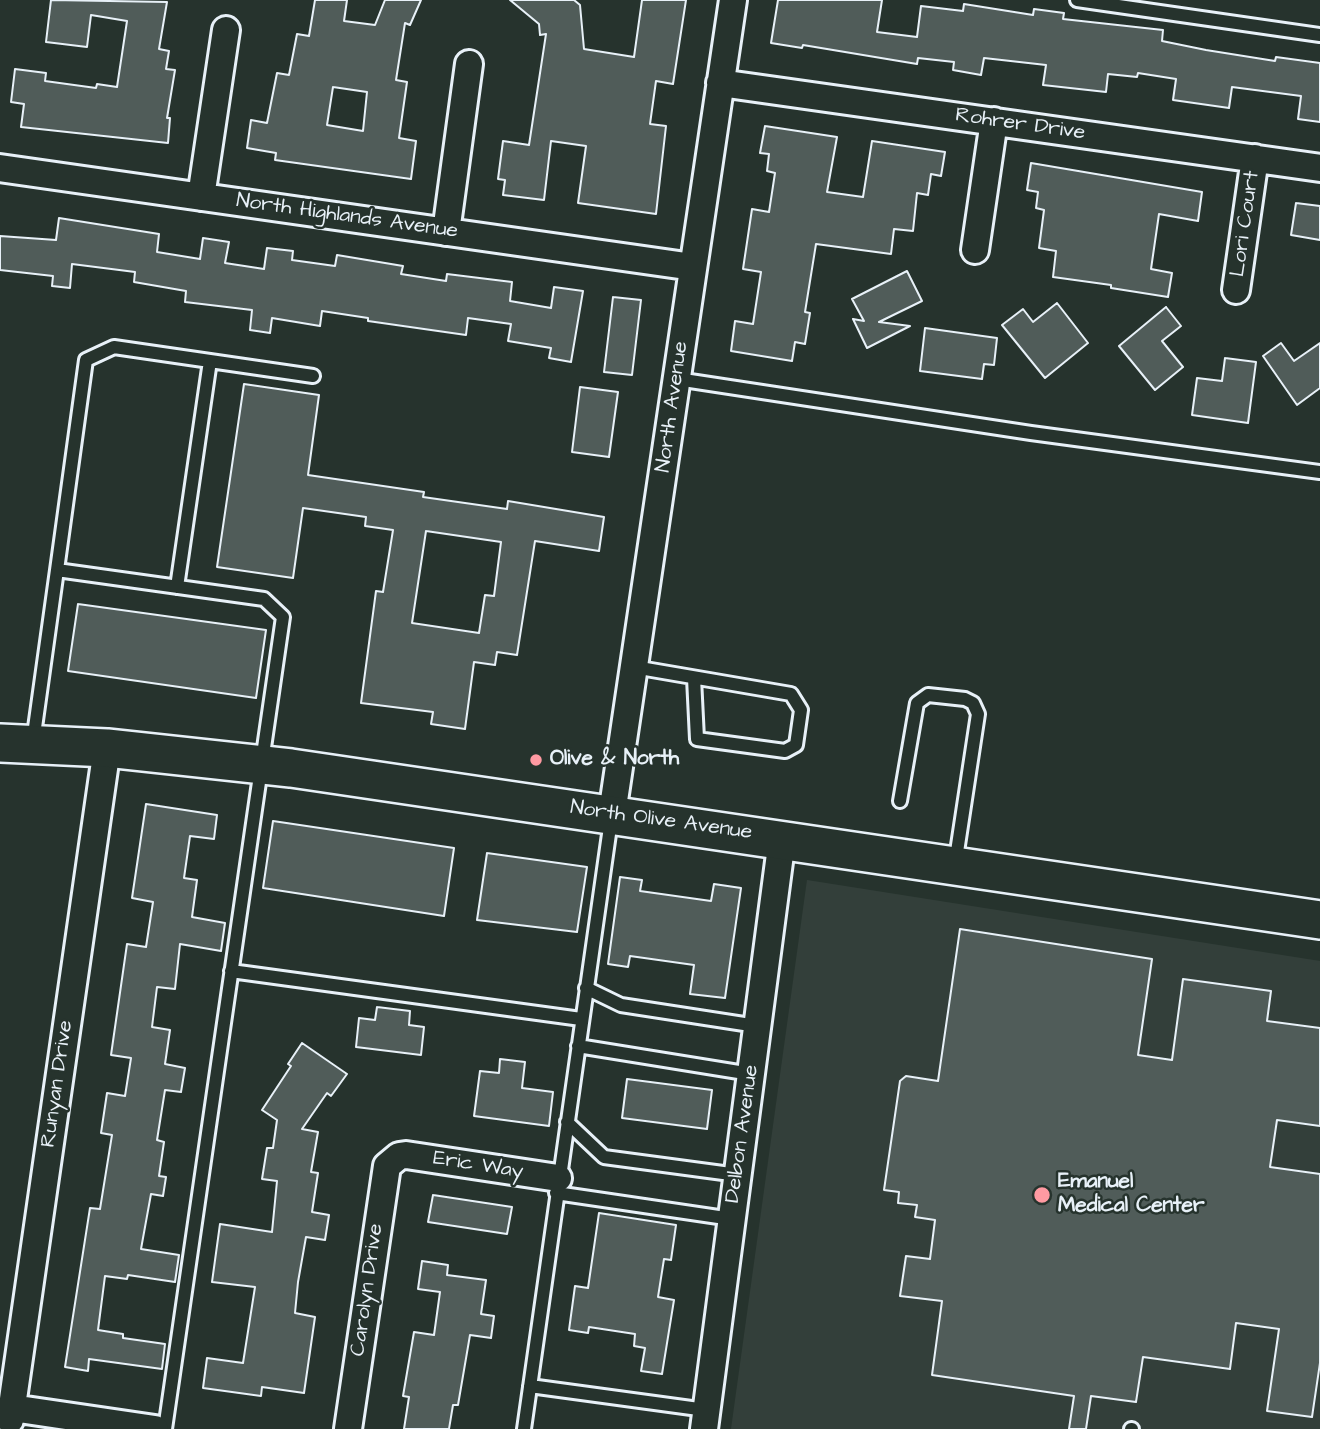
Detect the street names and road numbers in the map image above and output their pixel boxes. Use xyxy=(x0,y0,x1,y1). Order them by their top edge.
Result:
street label: Rohrer Drive xyxy=(954,103,1086,147)
street label: Lori Court xyxy=(1226,169,1266,279)
street label: North Highlands Avenue xyxy=(235,189,459,245)
street label: North Avenue xyxy=(651,340,695,474)
street label: North Olive Avenue xyxy=(568,796,754,846)
street label: Runyan Drive xyxy=(37,1019,79,1149)
street label: Delbon Avenue xyxy=(721,1063,765,1205)
street label: Eric Way xyxy=(431,1146,525,1186)
street label: Carolyn Drive xyxy=(346,1222,390,1358)

